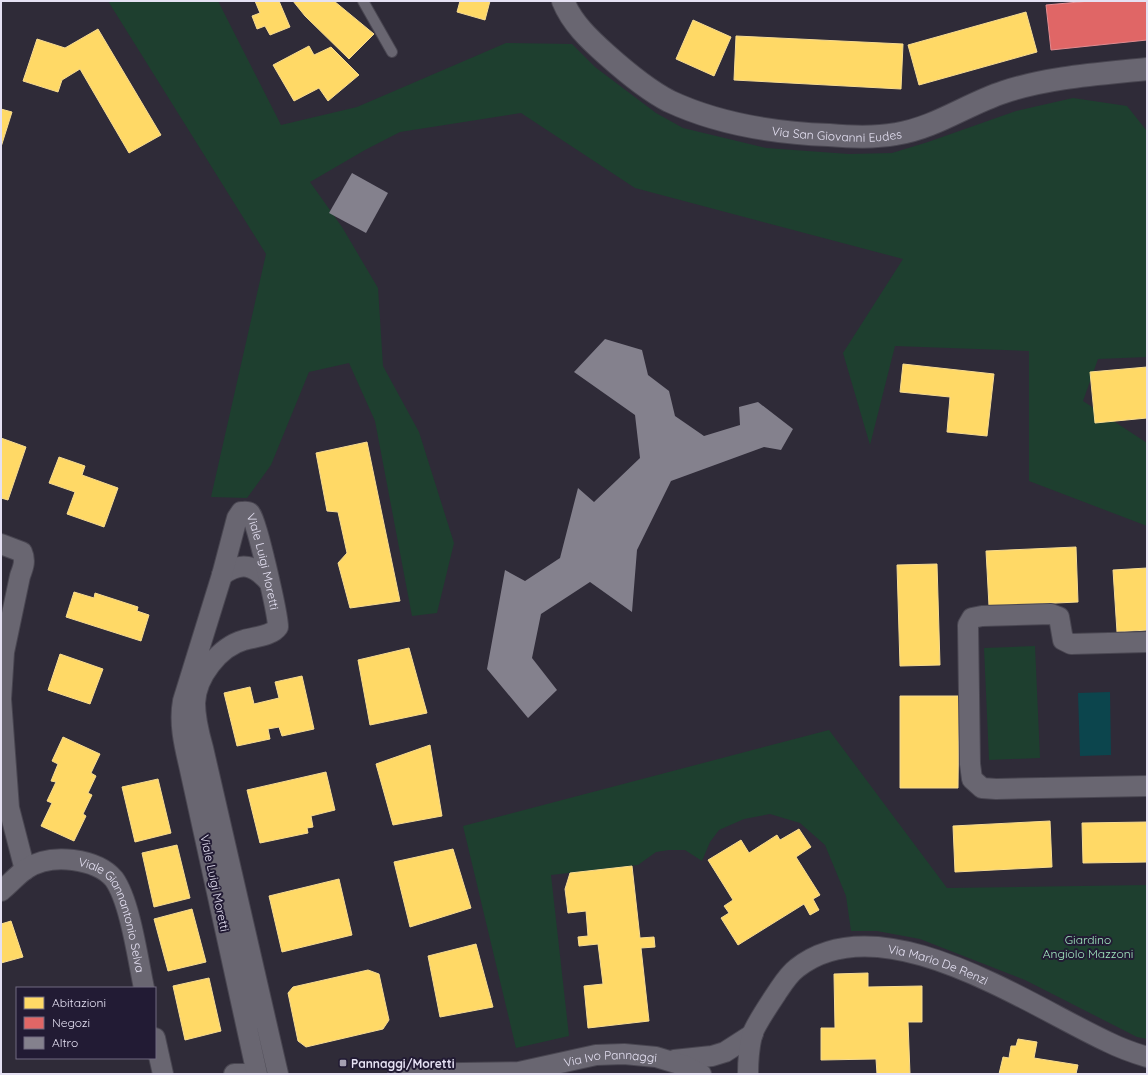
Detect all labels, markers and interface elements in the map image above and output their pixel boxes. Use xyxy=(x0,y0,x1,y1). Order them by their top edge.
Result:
street label: Via San Giovanni Eudes xyxy=(771,123,903,144)
street label: Viale Luigi Moretti xyxy=(244,511,283,611)
street label: Viale Luigi Moretti xyxy=(197,833,233,933)
street label: Viale Giannantonio Selva xyxy=(77,854,148,974)
park label: Giardino Angiolo Mazzoni xyxy=(1043,932,1133,961)
street label: Via Mario De Renzi xyxy=(887,941,991,988)
legend xyxy=(16,987,156,1059)
text: Abitazioni xyxy=(52,995,106,1010)
text: Negozi xyxy=(52,1015,90,1030)
text: Altro xyxy=(52,1035,78,1050)
street label: Via Ivo Pannaggi xyxy=(562,1046,658,1069)
place label: Pannaggi/Moretti xyxy=(351,1056,455,1071)
marker: Pannaggi/Moretti xyxy=(338,1058,348,1068)

